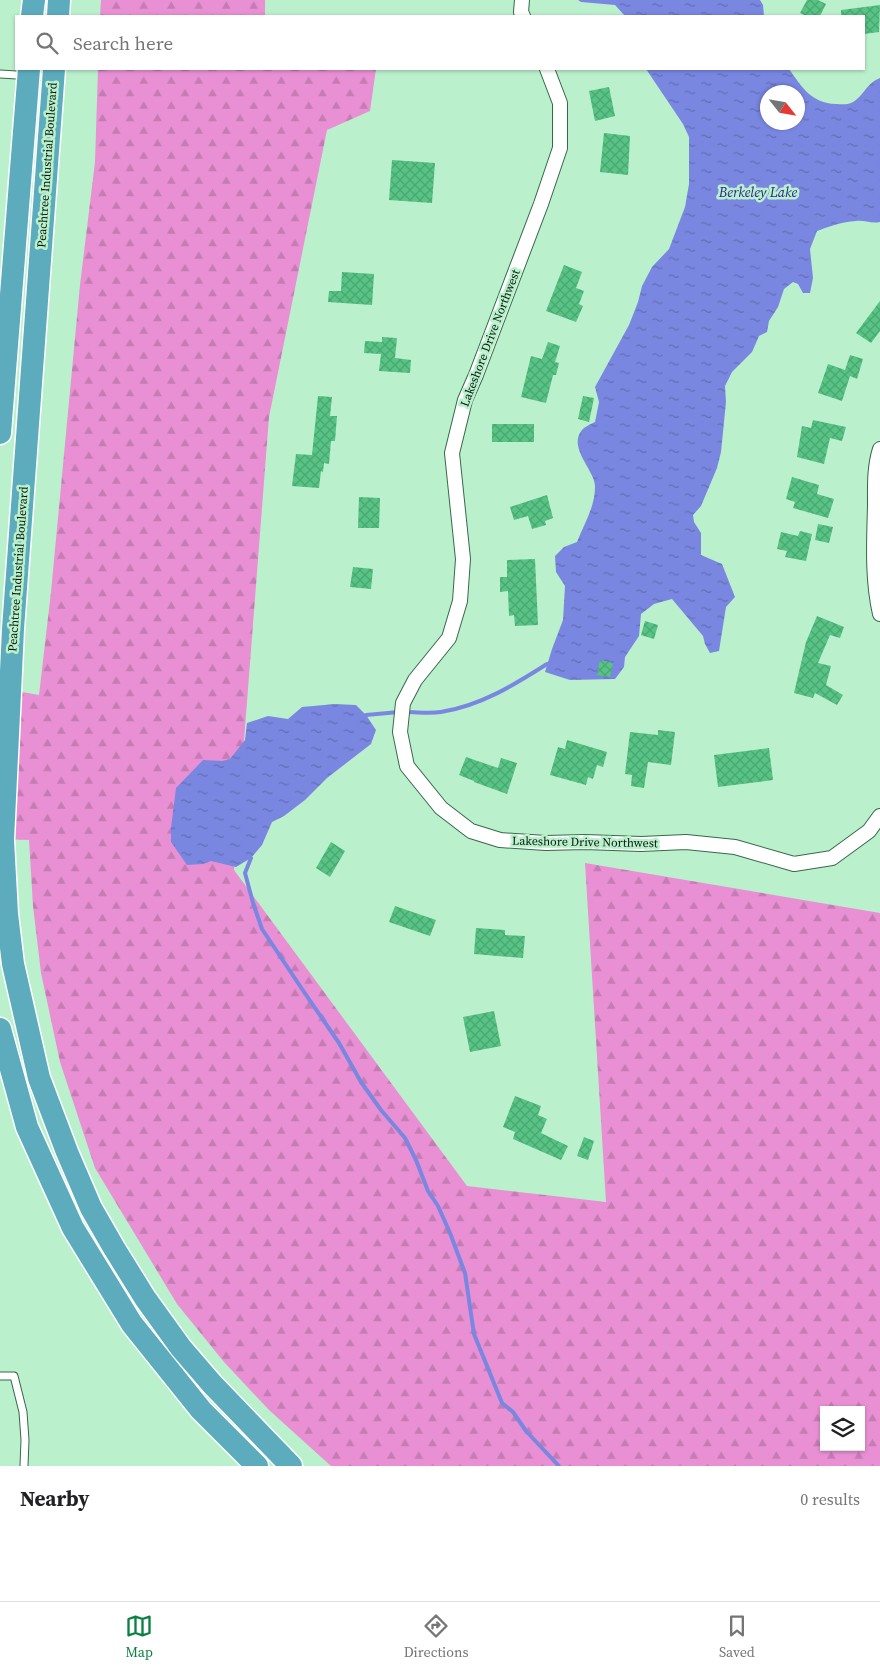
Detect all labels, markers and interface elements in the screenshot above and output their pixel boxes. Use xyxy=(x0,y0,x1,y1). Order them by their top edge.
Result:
search box xyxy=(15,15,865,70)
icon: search xyxy=(33,29,61,57)
text: Search here xyxy=(73,30,173,56)
street label: Peachtree Industrial Boulevard xyxy=(33,82,61,248)
north arrow xyxy=(760,85,805,130)
water label: Berkeley Lake xyxy=(718,182,798,202)
street label: Lakeshore Drive Northwest xyxy=(456,267,524,409)
street label: Peachtree Industrial Boulevard xyxy=(4,486,32,652)
street label: Lakeshore Drive Northwest xyxy=(512,833,658,851)
map controls xyxy=(820,1406,865,1451)
button: layers xyxy=(820,1406,865,1451)
text: Nearby xyxy=(20,1484,90,1513)
text: 0 results xyxy=(800,1488,860,1510)
tab: Map xyxy=(125,1612,153,1662)
tab: Directions xyxy=(404,1612,468,1662)
tab: Saved xyxy=(719,1612,755,1662)

